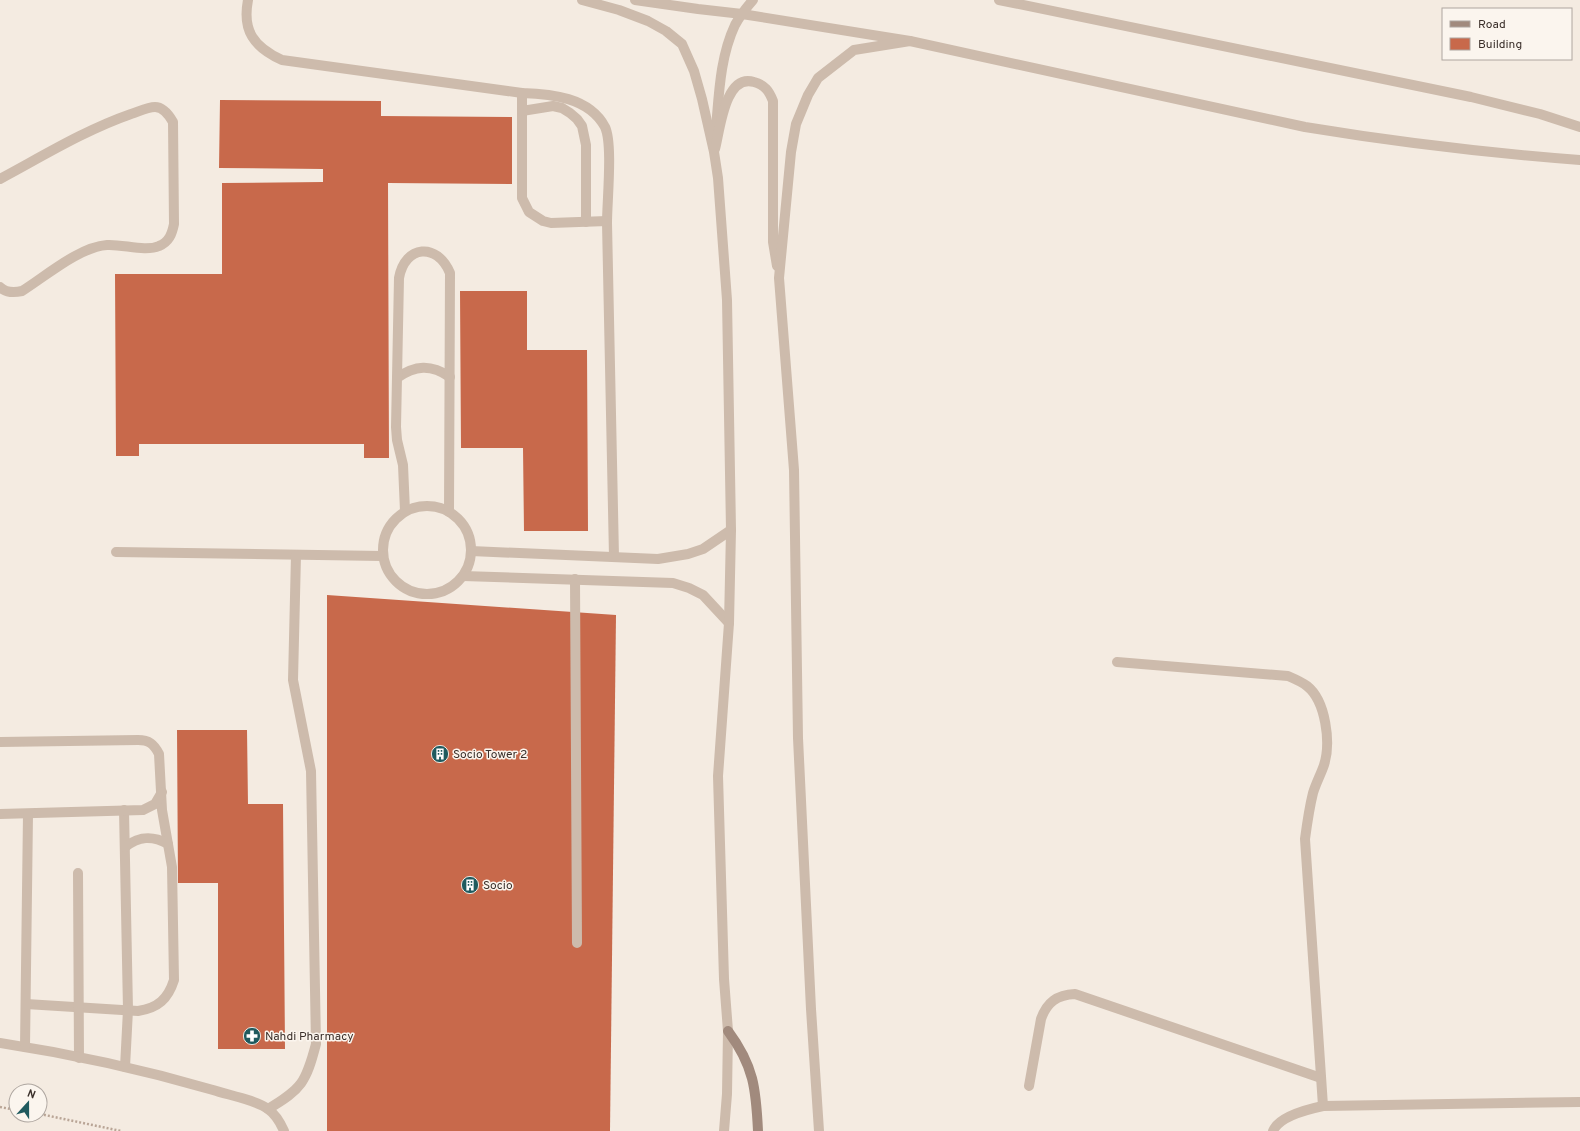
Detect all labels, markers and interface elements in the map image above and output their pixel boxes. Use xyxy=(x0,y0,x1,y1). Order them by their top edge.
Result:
legend xyxy=(1442,8,1572,60)
text: Road xyxy=(1478,17,1506,33)
text: Building xyxy=(1478,37,1522,53)
building icon: Socio Tower 2 xyxy=(430,744,450,764)
place label: Socio Tower 2 xyxy=(453,747,527,763)
building icon: Socio xyxy=(460,875,480,895)
place label: Socio xyxy=(483,878,513,894)
pharmacy icon: Nahdi Pharmacy xyxy=(242,1026,262,1046)
place label: Nahdi Pharmacy xyxy=(265,1029,354,1045)
north arrow xyxy=(8,1083,48,1123)
text: N xyxy=(25,1087,37,1103)

